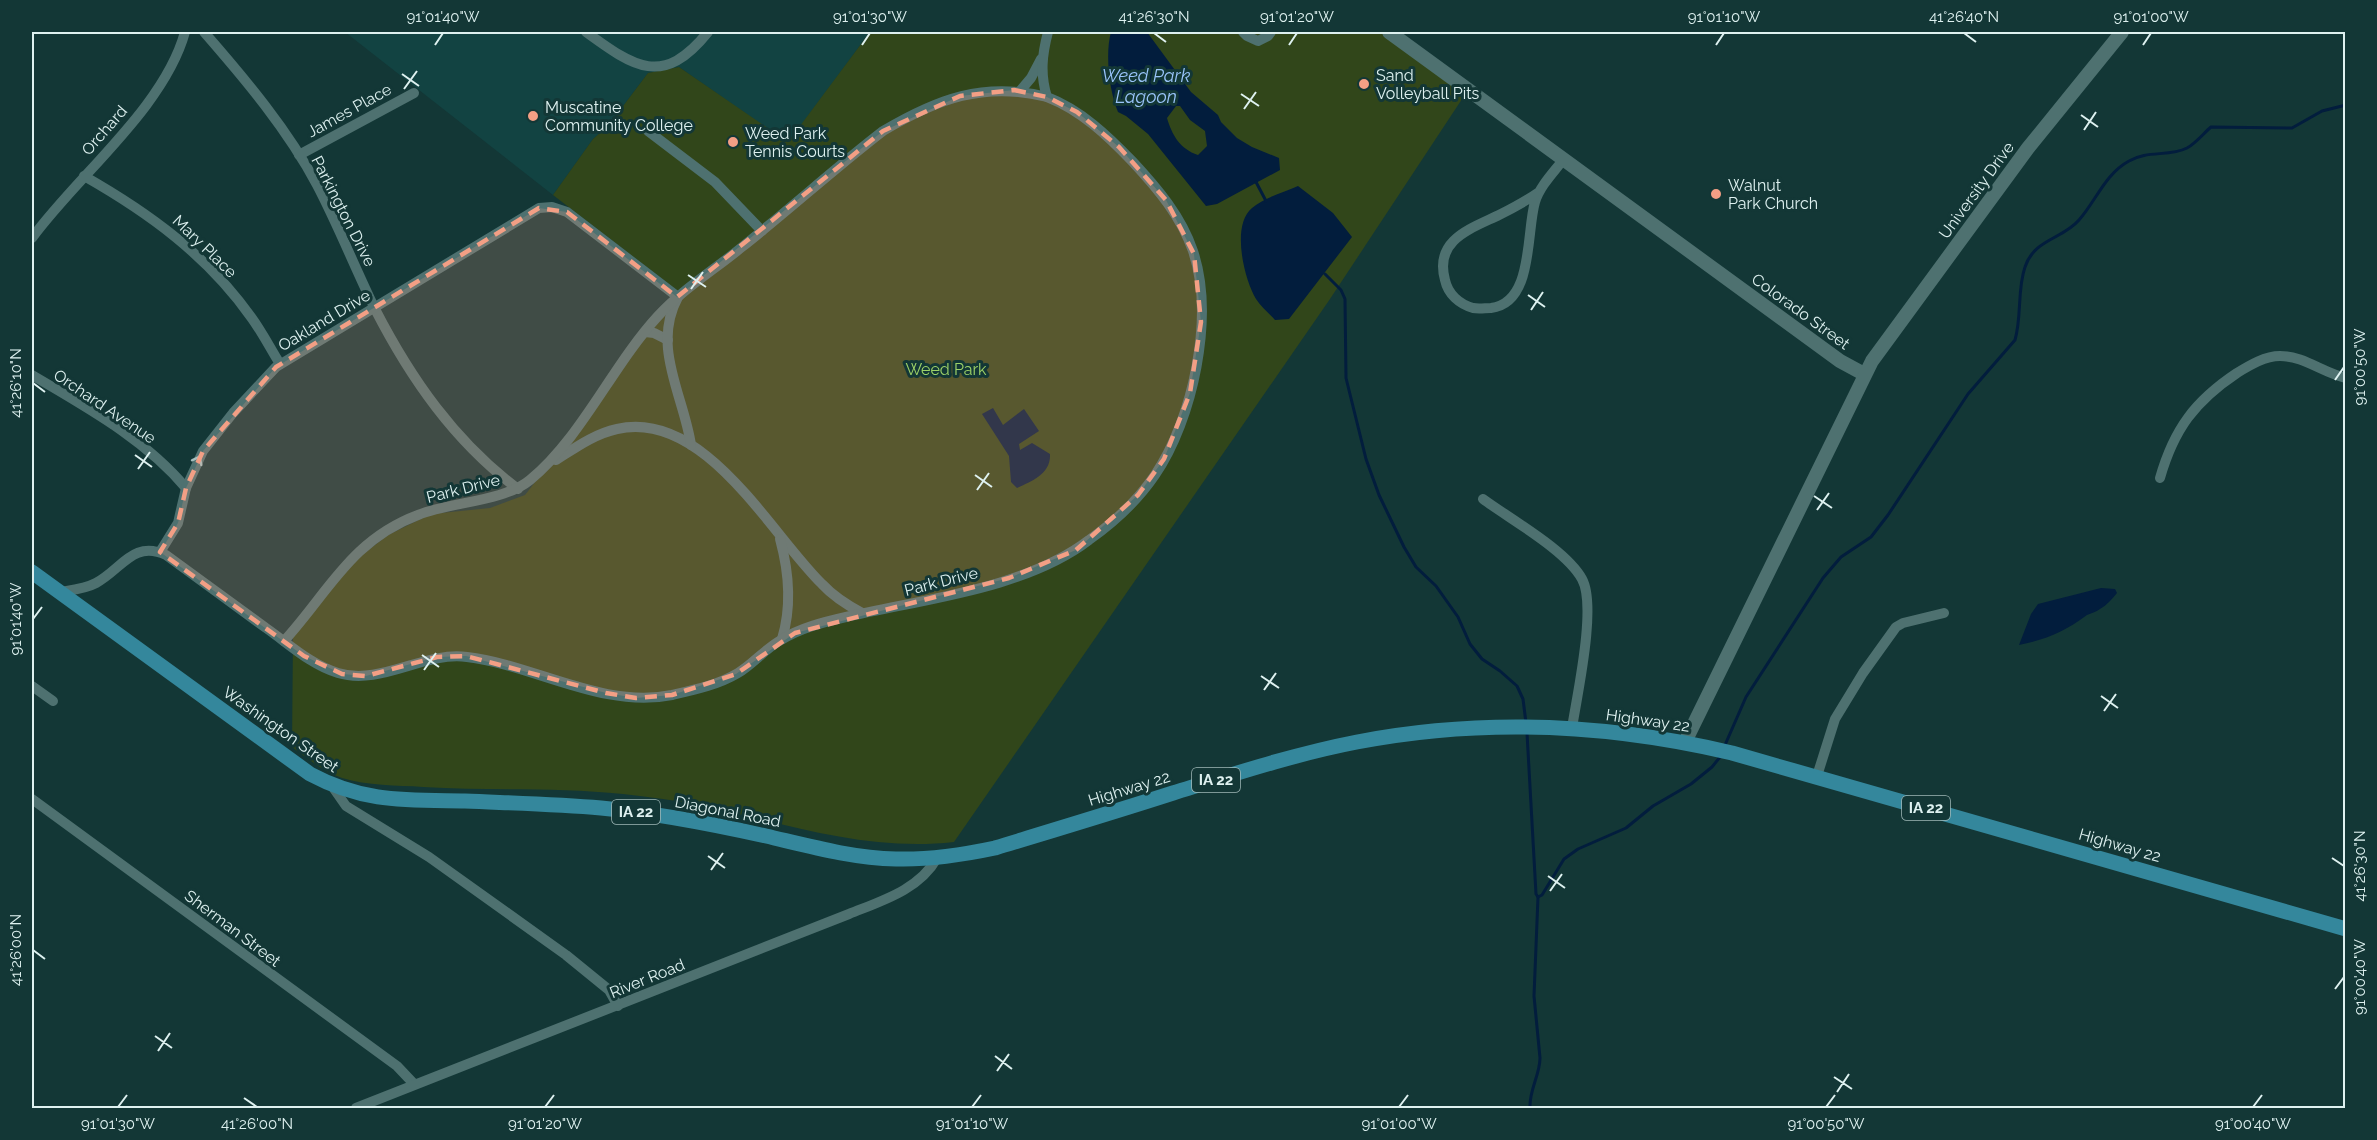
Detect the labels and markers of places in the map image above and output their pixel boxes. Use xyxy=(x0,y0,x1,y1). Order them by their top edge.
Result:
place label: Sand Volleyball Pits xyxy=(1376,66,1480,103)
marker: Sand Volleyball Pits xyxy=(1357,77,1371,91)
place label: Muscatine Community College xyxy=(545,98,693,135)
marker: Muscatine Community College xyxy=(526,109,540,123)
place label: Weed Park Tennis Courts xyxy=(745,124,845,161)
marker: Weed Park Tennis Courts xyxy=(726,135,740,149)
place label: Walnut Park Church xyxy=(1728,176,1818,213)
marker: Walnut Park Church xyxy=(1709,187,1723,201)

